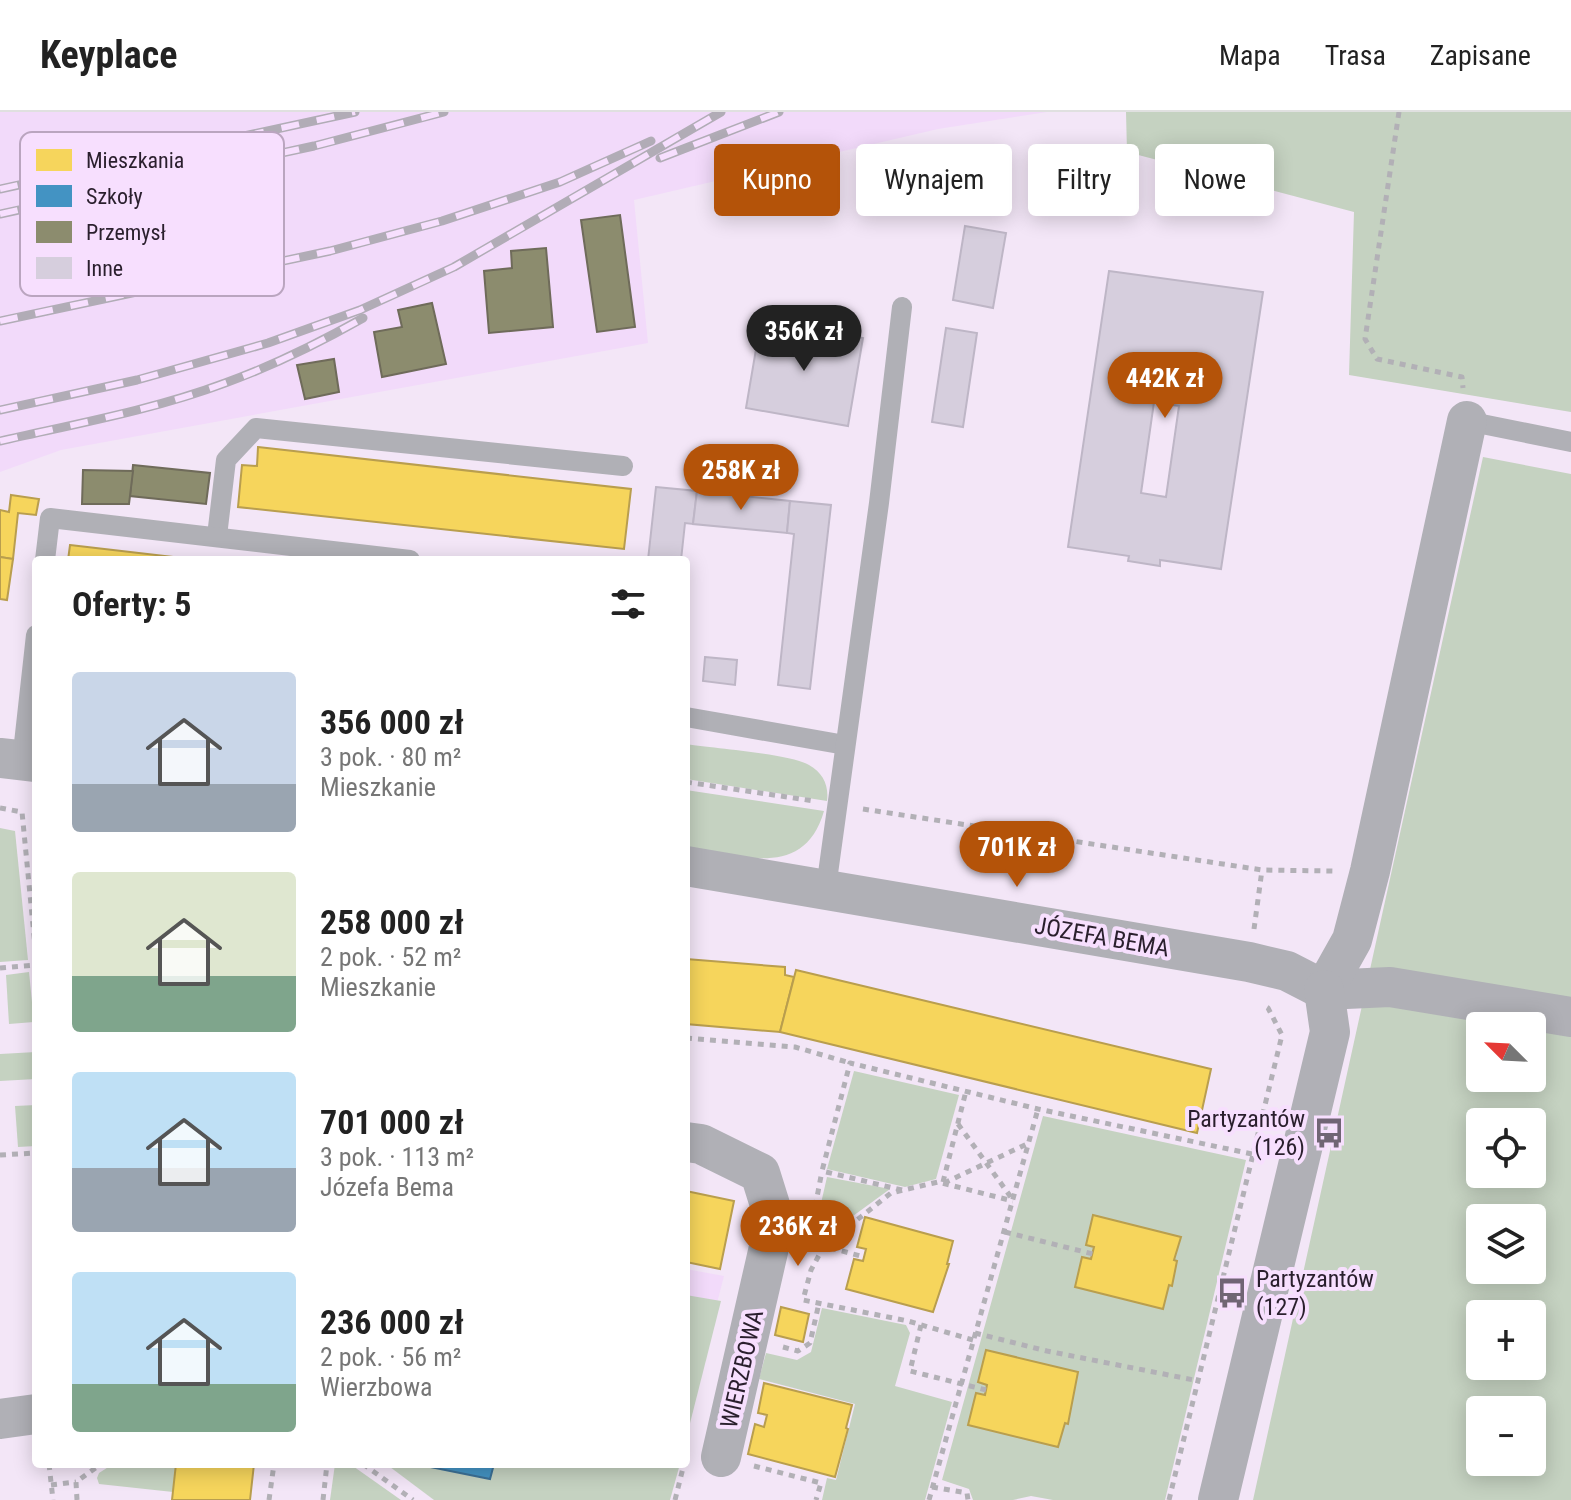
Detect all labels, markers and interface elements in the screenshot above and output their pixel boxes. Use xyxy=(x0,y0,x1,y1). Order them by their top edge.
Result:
text: Keyplace xyxy=(40,33,177,77)
text: Mapa xyxy=(1219,39,1281,72)
text: Trasa xyxy=(1325,39,1386,72)
text: Zapisane xyxy=(1430,39,1531,72)
legend xyxy=(20,132,284,296)
chip: Kupno xyxy=(714,144,840,216)
chip: Wynajem xyxy=(856,144,1012,216)
chip: Filtry xyxy=(1028,144,1139,216)
chip: Nowe xyxy=(1155,144,1274,216)
text: Mieszkania xyxy=(86,148,184,173)
text: Szkoły xyxy=(86,184,143,209)
text: Przemysł xyxy=(86,220,166,245)
text: Inne xyxy=(86,256,123,281)
pin: 356K zł xyxy=(730,305,878,373)
text: 356K zł xyxy=(765,316,843,346)
pin: 442K zł xyxy=(1091,352,1239,420)
text: 442K zł xyxy=(1126,363,1204,393)
pin: 258K zł xyxy=(667,444,815,512)
text: 258K zł xyxy=(702,455,780,485)
icon: filters xyxy=(606,582,650,626)
text: Oferty: 5 xyxy=(72,584,192,624)
text: 356 000 zł xyxy=(320,702,464,742)
icon: home xyxy=(136,704,232,800)
text: 3 pok. · 80 m² xyxy=(320,742,461,772)
text: Mieszkanie xyxy=(320,772,436,802)
pin: 701K zł xyxy=(943,821,1091,889)
text: 701K zł xyxy=(978,832,1056,862)
text: 258 000 zł xyxy=(320,902,464,942)
icon: home xyxy=(136,904,232,1000)
street label: JÓZEFA BEMA xyxy=(1032,911,1172,963)
text: 2 pok. · 52 m² xyxy=(320,942,461,972)
text: Mieszkanie xyxy=(320,972,436,1002)
north arrow xyxy=(1466,1012,1546,1092)
map controls xyxy=(1466,1012,1546,1476)
text: 701 000 zł xyxy=(320,1102,464,1142)
icon: home xyxy=(136,1104,232,1200)
place label: Partyzantów (126) xyxy=(1187,1105,1305,1161)
button: locate xyxy=(1466,1108,1546,1188)
bus stop icon: Partyzantów (126) xyxy=(1312,1116,1346,1150)
text: 3 pok. · 113 m² xyxy=(320,1142,474,1172)
text: Józefa Bema xyxy=(320,1172,454,1202)
pin: 236K zł xyxy=(724,1200,872,1268)
button: layers xyxy=(1466,1204,1546,1284)
text: 236K zł xyxy=(759,1211,837,1241)
place label: Partyzantów (127) xyxy=(1256,1265,1374,1321)
bus stop icon: Partyzantów (127) xyxy=(1215,1276,1249,1310)
button: + xyxy=(1466,1300,1546,1380)
text: 236 000 zł xyxy=(320,1302,464,1342)
icon: home xyxy=(136,1304,232,1400)
street label: WIERZBOWA xyxy=(715,1307,769,1431)
text: 2 pok. · 56 m² xyxy=(320,1342,461,1372)
text: Wierzbowa xyxy=(320,1372,433,1402)
button: − xyxy=(1466,1396,1546,1476)

